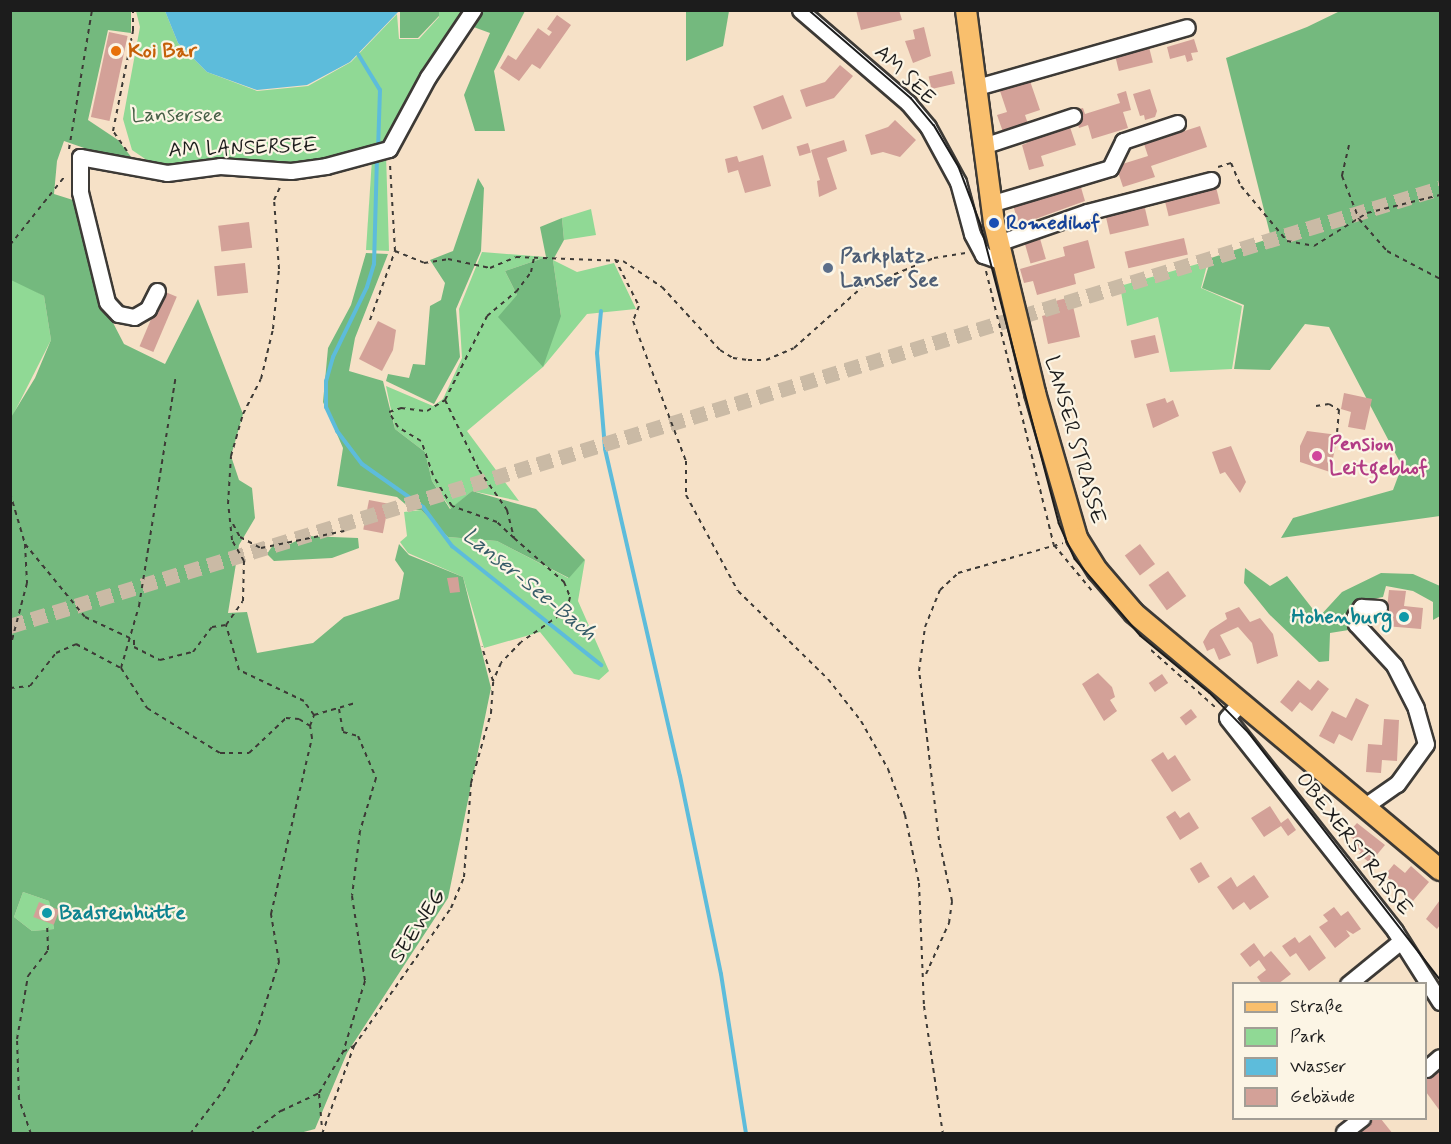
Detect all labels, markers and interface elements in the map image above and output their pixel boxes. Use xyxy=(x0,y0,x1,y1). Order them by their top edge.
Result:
place label: Koi Bar xyxy=(128,38,195,64)
street label: AM SEE xyxy=(869,39,941,111)
marker: Koi Bar xyxy=(109,44,123,58)
park label: Lansersee xyxy=(131,102,223,128)
street label: AM LANSERSEE xyxy=(166,133,320,163)
place label: Romedihof xyxy=(1006,210,1100,236)
marker: Romedihof xyxy=(987,216,1001,230)
place label: Parkplatz Lanser See xyxy=(840,243,939,293)
marker: Parkplatz Lanser See xyxy=(821,261,835,275)
street label: LANSER STRASSE xyxy=(1039,352,1111,528)
place label: Pension Leitgebhof xyxy=(1329,431,1428,481)
marker: Pension Leitgebhof xyxy=(1310,449,1324,463)
water label: Lanser-See-Bach xyxy=(457,523,601,647)
place label: Hohenburg xyxy=(1291,604,1392,630)
marker: Hohenburg xyxy=(1397,610,1411,624)
street label: OBEXERSTRASSE xyxy=(1290,767,1418,921)
street label: SEEWEG xyxy=(385,884,451,968)
place label: Badsteinhütte xyxy=(59,900,186,926)
marker: Badsteinhütte xyxy=(40,906,54,920)
legend xyxy=(1232,982,1427,1120)
text: Straße xyxy=(1290,995,1343,1019)
text: Park xyxy=(1290,1025,1326,1049)
text: Wasser xyxy=(1290,1055,1346,1079)
text: Gebäude xyxy=(1290,1085,1355,1109)

